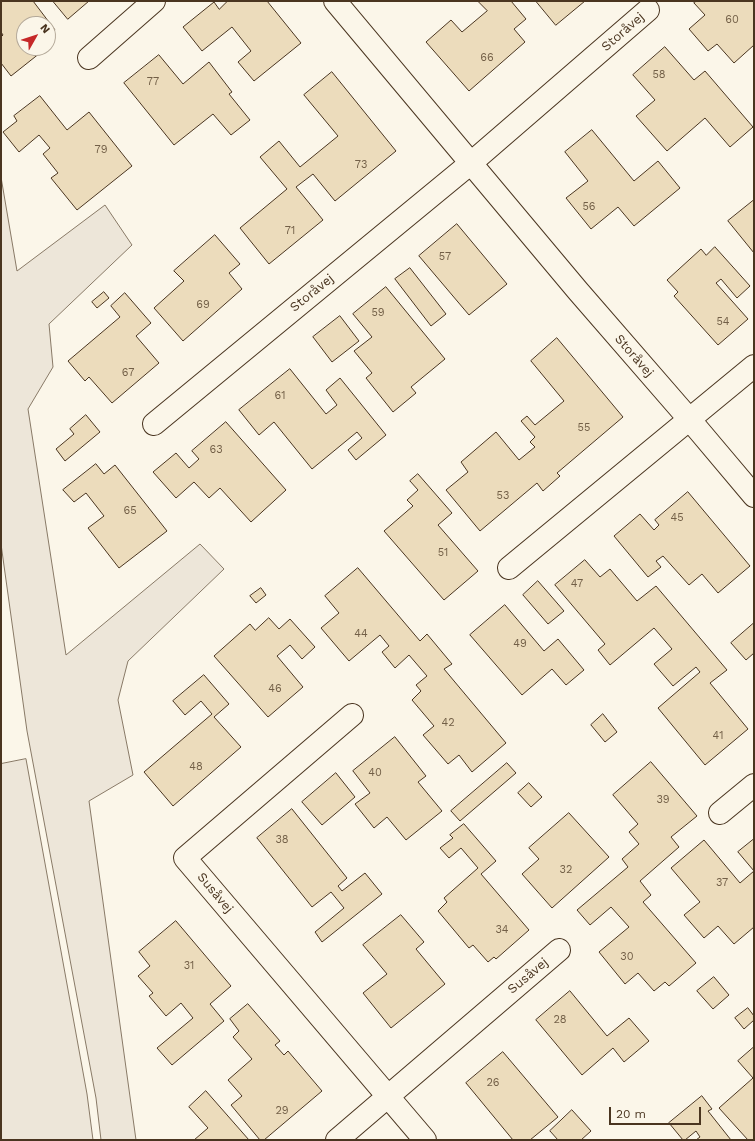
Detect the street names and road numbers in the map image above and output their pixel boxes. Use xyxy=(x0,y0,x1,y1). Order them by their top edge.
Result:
street label: Storåvej xyxy=(598,9,648,55)
street label: Storåvej xyxy=(287,271,337,315)
street label: Storåvej xyxy=(611,331,657,381)
street label: Susåvej xyxy=(194,870,236,916)
street label: Susåvej xyxy=(505,955,551,997)

